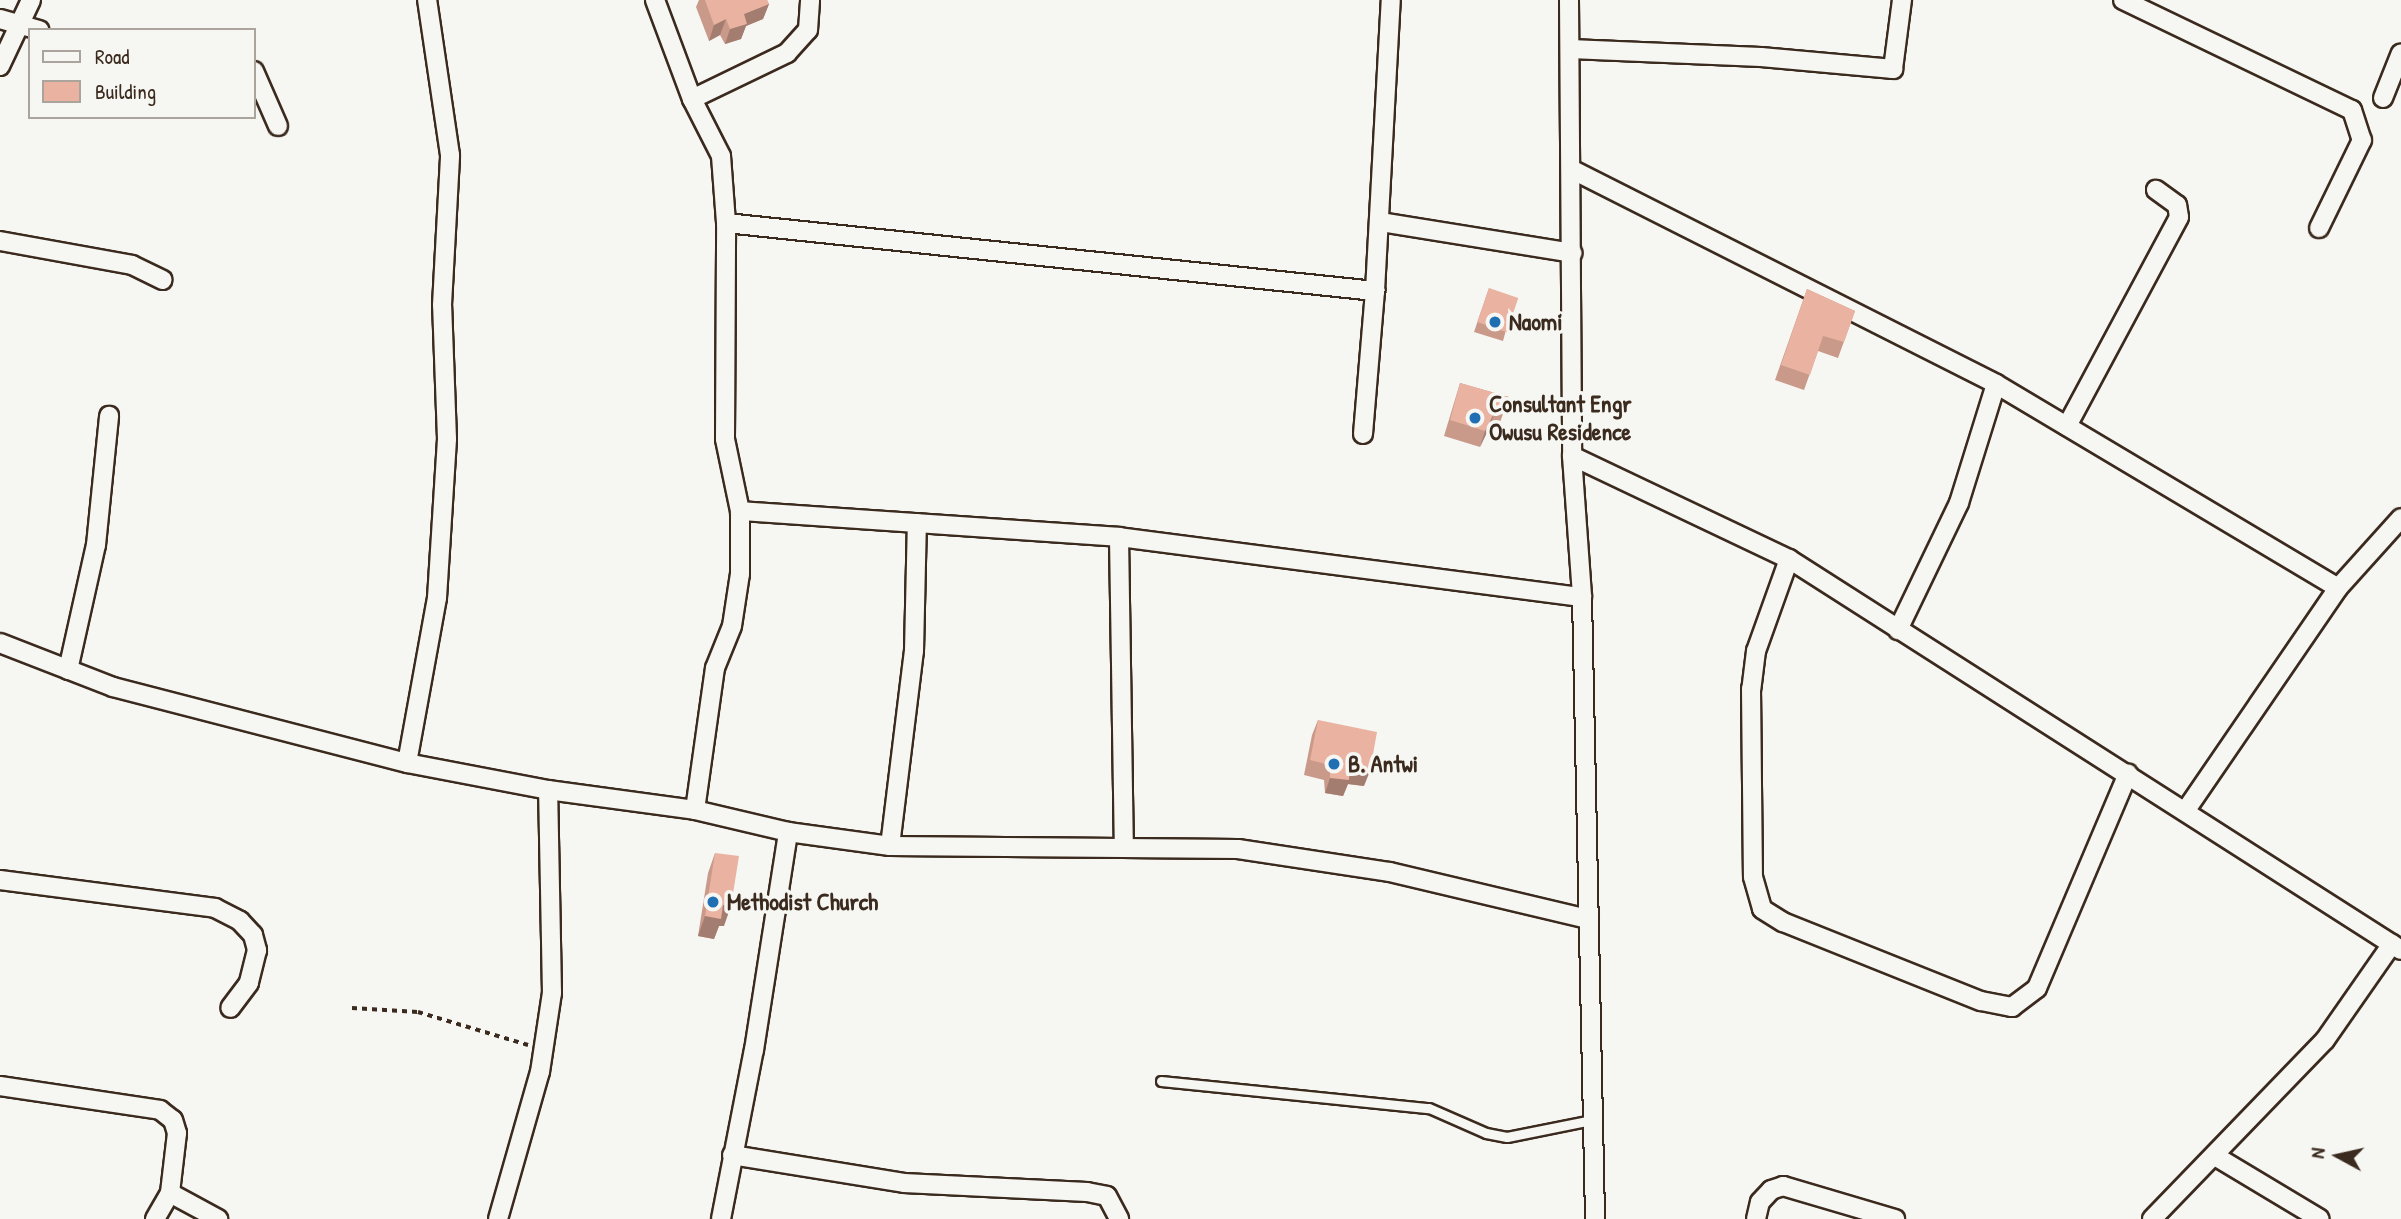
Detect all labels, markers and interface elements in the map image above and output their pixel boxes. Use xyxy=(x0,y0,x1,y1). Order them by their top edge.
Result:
legend xyxy=(28,28,256,119)
text: Road xyxy=(95,42,129,71)
text: Building xyxy=(95,77,156,106)
place label: Naomi xyxy=(1509,308,1563,336)
marker: Naomi xyxy=(1487,314,1503,330)
place label: Consultant Engr Owusu Residence xyxy=(1489,390,1632,446)
marker: Consultant Engr Owusu Residence xyxy=(1467,410,1483,426)
place label: B. Antwi xyxy=(1348,750,1418,778)
marker: B. Antwi xyxy=(1326,756,1342,772)
place label: Methodist Church xyxy=(727,888,878,916)
marker: Methodist Church xyxy=(705,894,721,910)
north arrow xyxy=(2303,1121,2373,1191)
text: N xyxy=(2304,1146,2331,1160)

